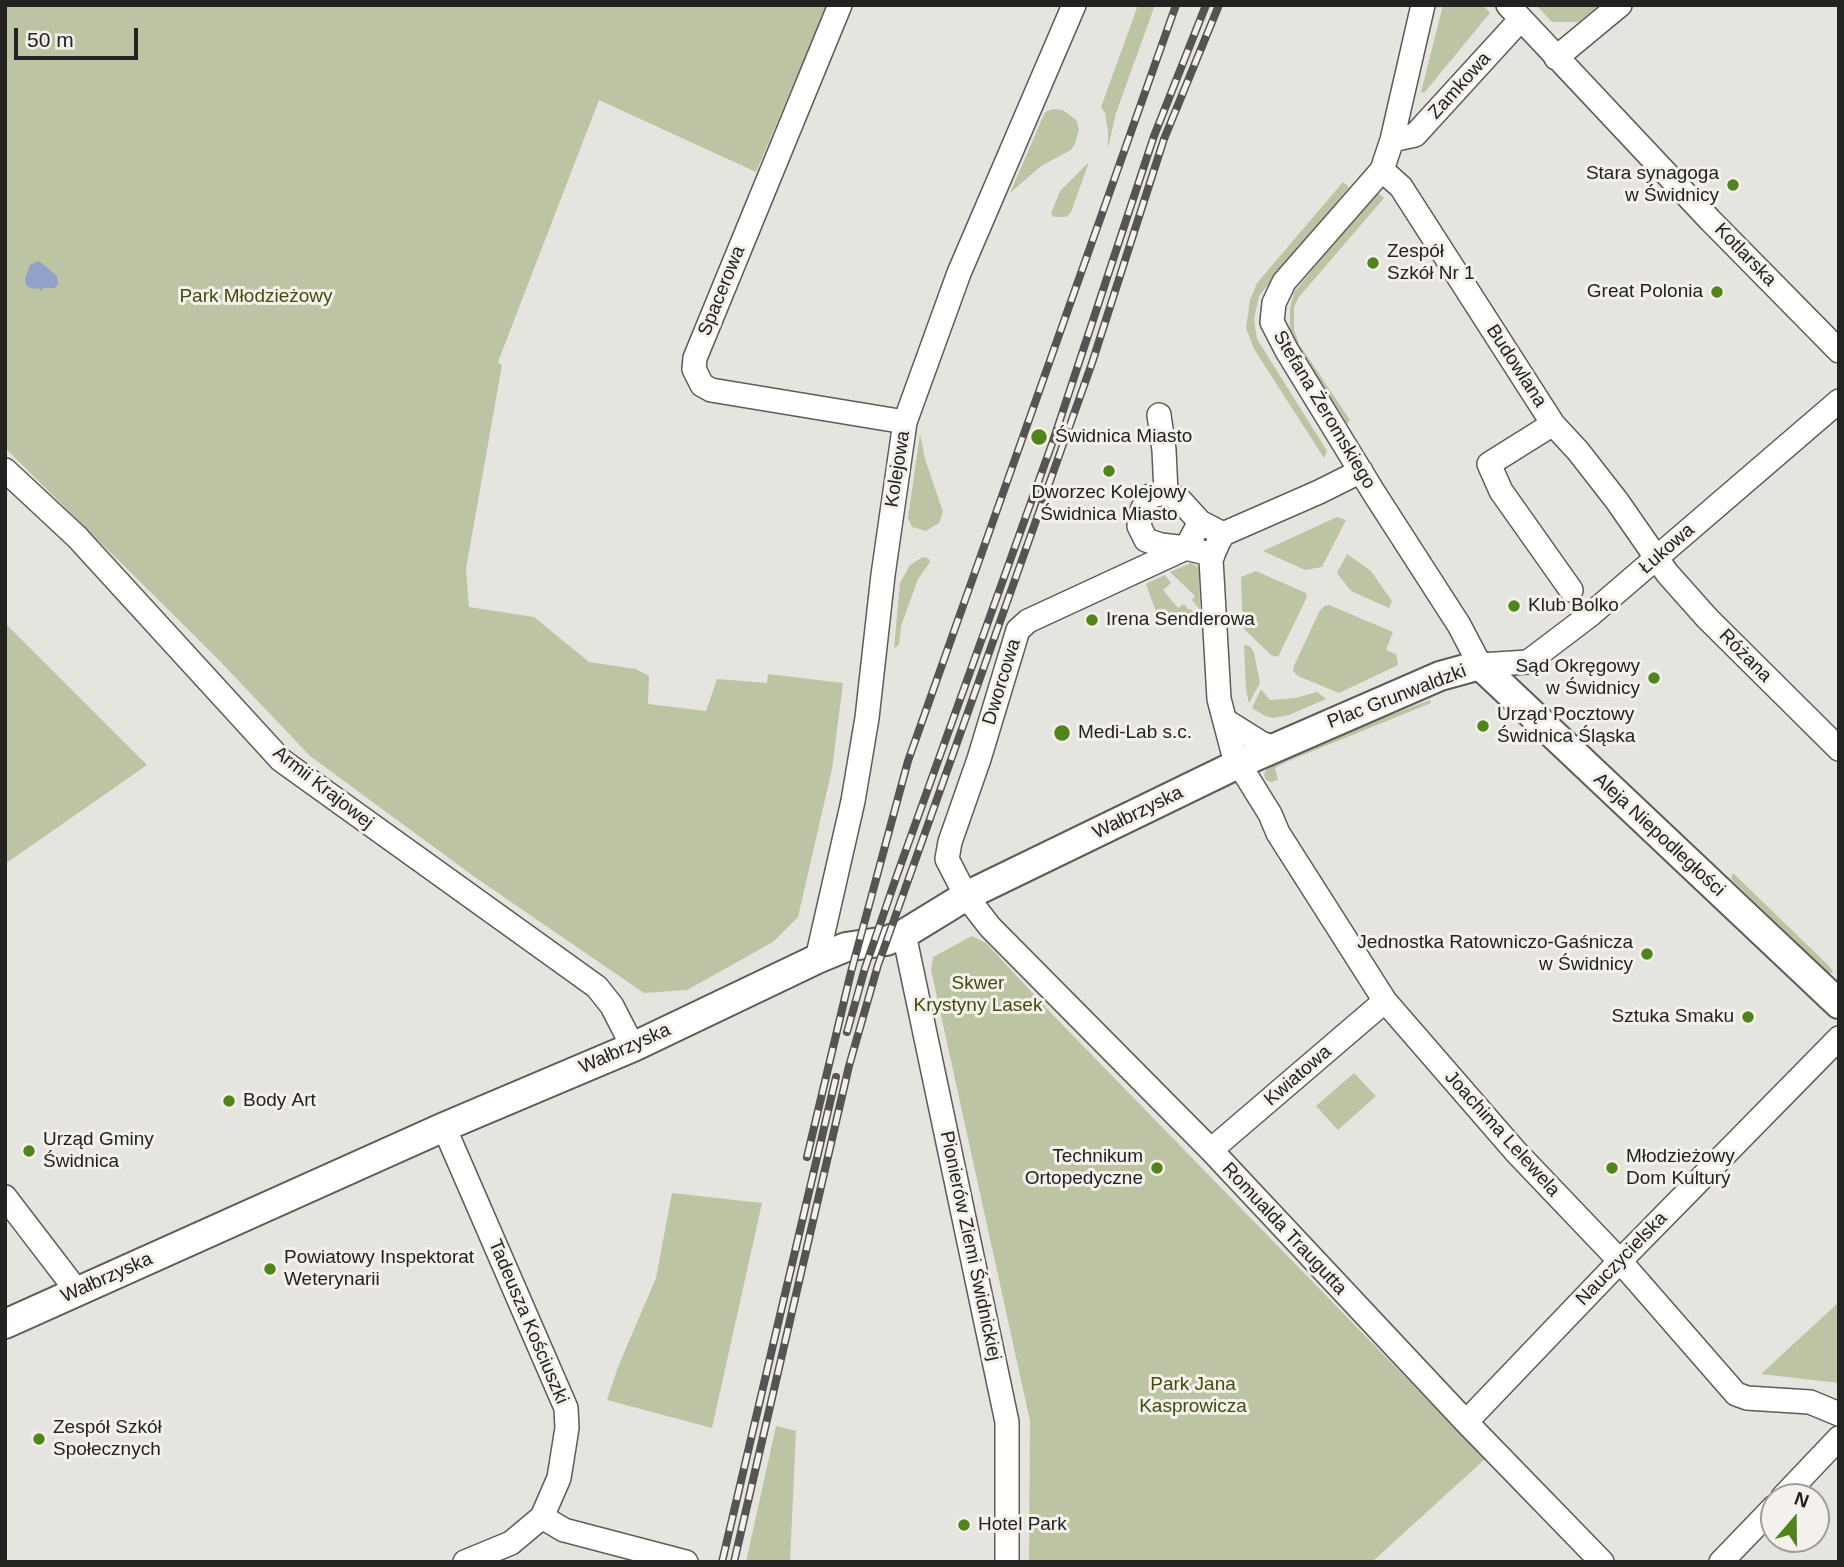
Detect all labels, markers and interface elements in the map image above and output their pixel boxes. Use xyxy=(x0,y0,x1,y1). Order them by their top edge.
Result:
scale bar xyxy=(18,14,142,58)
text: 50 m xyxy=(27,28,74,51)
street label: Zamkowa xyxy=(1424,48,1496,124)
place label: Stara synagoga w Świdnicy xyxy=(1586,163,1719,207)
marker: Stara synagoga w Świdnicy xyxy=(1725,177,1741,193)
street label: Kotlarska xyxy=(1709,219,1781,291)
place label: Zespół Szkół Nr 1 xyxy=(1387,241,1475,285)
street label: Spacerowa xyxy=(694,243,750,339)
marker: Zespół Szkół Nr 1 xyxy=(1365,255,1381,271)
place label: Great Polonia xyxy=(1587,281,1703,303)
marker: Great Polonia xyxy=(1709,284,1725,300)
park label: Park Młodzieżowy xyxy=(179,286,333,308)
street label: Budowlana xyxy=(1481,320,1551,412)
street label: Stefana Żeromskiego xyxy=(1268,327,1380,493)
place label: Świdnica Miasto xyxy=(1055,426,1192,448)
marker: Świdnica Miasto xyxy=(1029,427,1049,447)
street label: Kolejowa xyxy=(881,429,915,509)
marker: Dworzec Kolejowy Świdnica Miasto xyxy=(1101,463,1117,479)
place label: Dworzec Kolejowy Świdnica Miasto xyxy=(1031,482,1187,526)
street label: Łukowa xyxy=(1635,519,1699,579)
place label: Klub Bolko xyxy=(1528,595,1619,617)
marker: Klub Bolko xyxy=(1506,598,1522,614)
place label: Irena Sendlerowa xyxy=(1106,609,1255,631)
marker: Irena Sendlerowa xyxy=(1084,612,1100,628)
street label: Różana xyxy=(1714,625,1776,687)
street label: Dworcowa xyxy=(978,636,1026,728)
place label: Sąd Okręgowy w Świdnicy xyxy=(1515,656,1640,700)
street label: Plac Grunwaldzki xyxy=(1324,660,1470,734)
marker: Sąd Okręgowy w Świdnicy xyxy=(1646,670,1662,686)
place label: Urząd Pocztowy Świdnica Śląska xyxy=(1497,704,1635,748)
marker: Urząd Pocztowy Świdnica Śląska xyxy=(1475,718,1491,734)
place label: Medi-Lab s.c. xyxy=(1078,722,1192,744)
marker: Medi-Lab s.c. xyxy=(1052,723,1072,743)
street label: Armii Krajowej xyxy=(268,742,378,834)
street label: Aleja Niepodległości xyxy=(1589,768,1729,902)
street label: Wałbrzyska xyxy=(1089,781,1187,845)
place label: Jednostka Ratowniczo-Gaśnicza w Świdnicy xyxy=(1357,932,1633,976)
marker: Jednostka Ratowniczo-Gaśnicza w Świdnicy xyxy=(1639,946,1655,962)
park label: Skwer Krystyny Lasek xyxy=(914,973,1042,1017)
place label: Sztuka Smaku xyxy=(1612,1006,1734,1028)
marker: Sztuka Smaku xyxy=(1740,1009,1756,1025)
street label: Wałbrzyska xyxy=(576,1019,674,1079)
street label: Kwiatowa xyxy=(1260,1041,1336,1111)
street label: Joachima Lelewela xyxy=(1439,1066,1565,1202)
place label: Body Art xyxy=(243,1090,316,1112)
marker: Body Art xyxy=(221,1093,237,1109)
place label: Urząd Gminy Świdnica xyxy=(43,1129,154,1173)
street label: Pionierów Ziemi Świdnickiej xyxy=(934,1129,1006,1363)
marker: Urząd Gminy Świdnica xyxy=(21,1143,37,1159)
place label: Technikum Ortopedyczne xyxy=(1025,1146,1143,1190)
place label: Młodzieżowy Dom Kultury xyxy=(1626,1146,1735,1190)
street label: Romualda Traugutta xyxy=(1217,1158,1351,1300)
marker: Technikum Ortopedyczne xyxy=(1149,1160,1165,1176)
marker: Młodzieżowy Dom Kultury xyxy=(1604,1160,1620,1176)
street label: Nauczycielska xyxy=(1572,1207,1672,1311)
street label: Tadeusza Kościuszki xyxy=(483,1236,573,1408)
place label: Powiatowy Inspektorat Weterynarii xyxy=(284,1247,474,1291)
street label: Wałbrzyska xyxy=(58,1248,156,1308)
marker: Powiatowy Inspektorat Weterynarii xyxy=(262,1261,278,1277)
park label: Park Jana Kasprowicza xyxy=(1139,1374,1247,1418)
place label: Zespół Szkół Społecznych xyxy=(53,1417,162,1461)
marker: Zespół Szkół Społecznych xyxy=(31,1431,47,1447)
north arrow xyxy=(1760,1483,1830,1553)
text: N xyxy=(1792,1487,1812,1512)
place label: Hotel Park xyxy=(978,1514,1067,1536)
marker: Hotel Park xyxy=(956,1517,972,1533)

